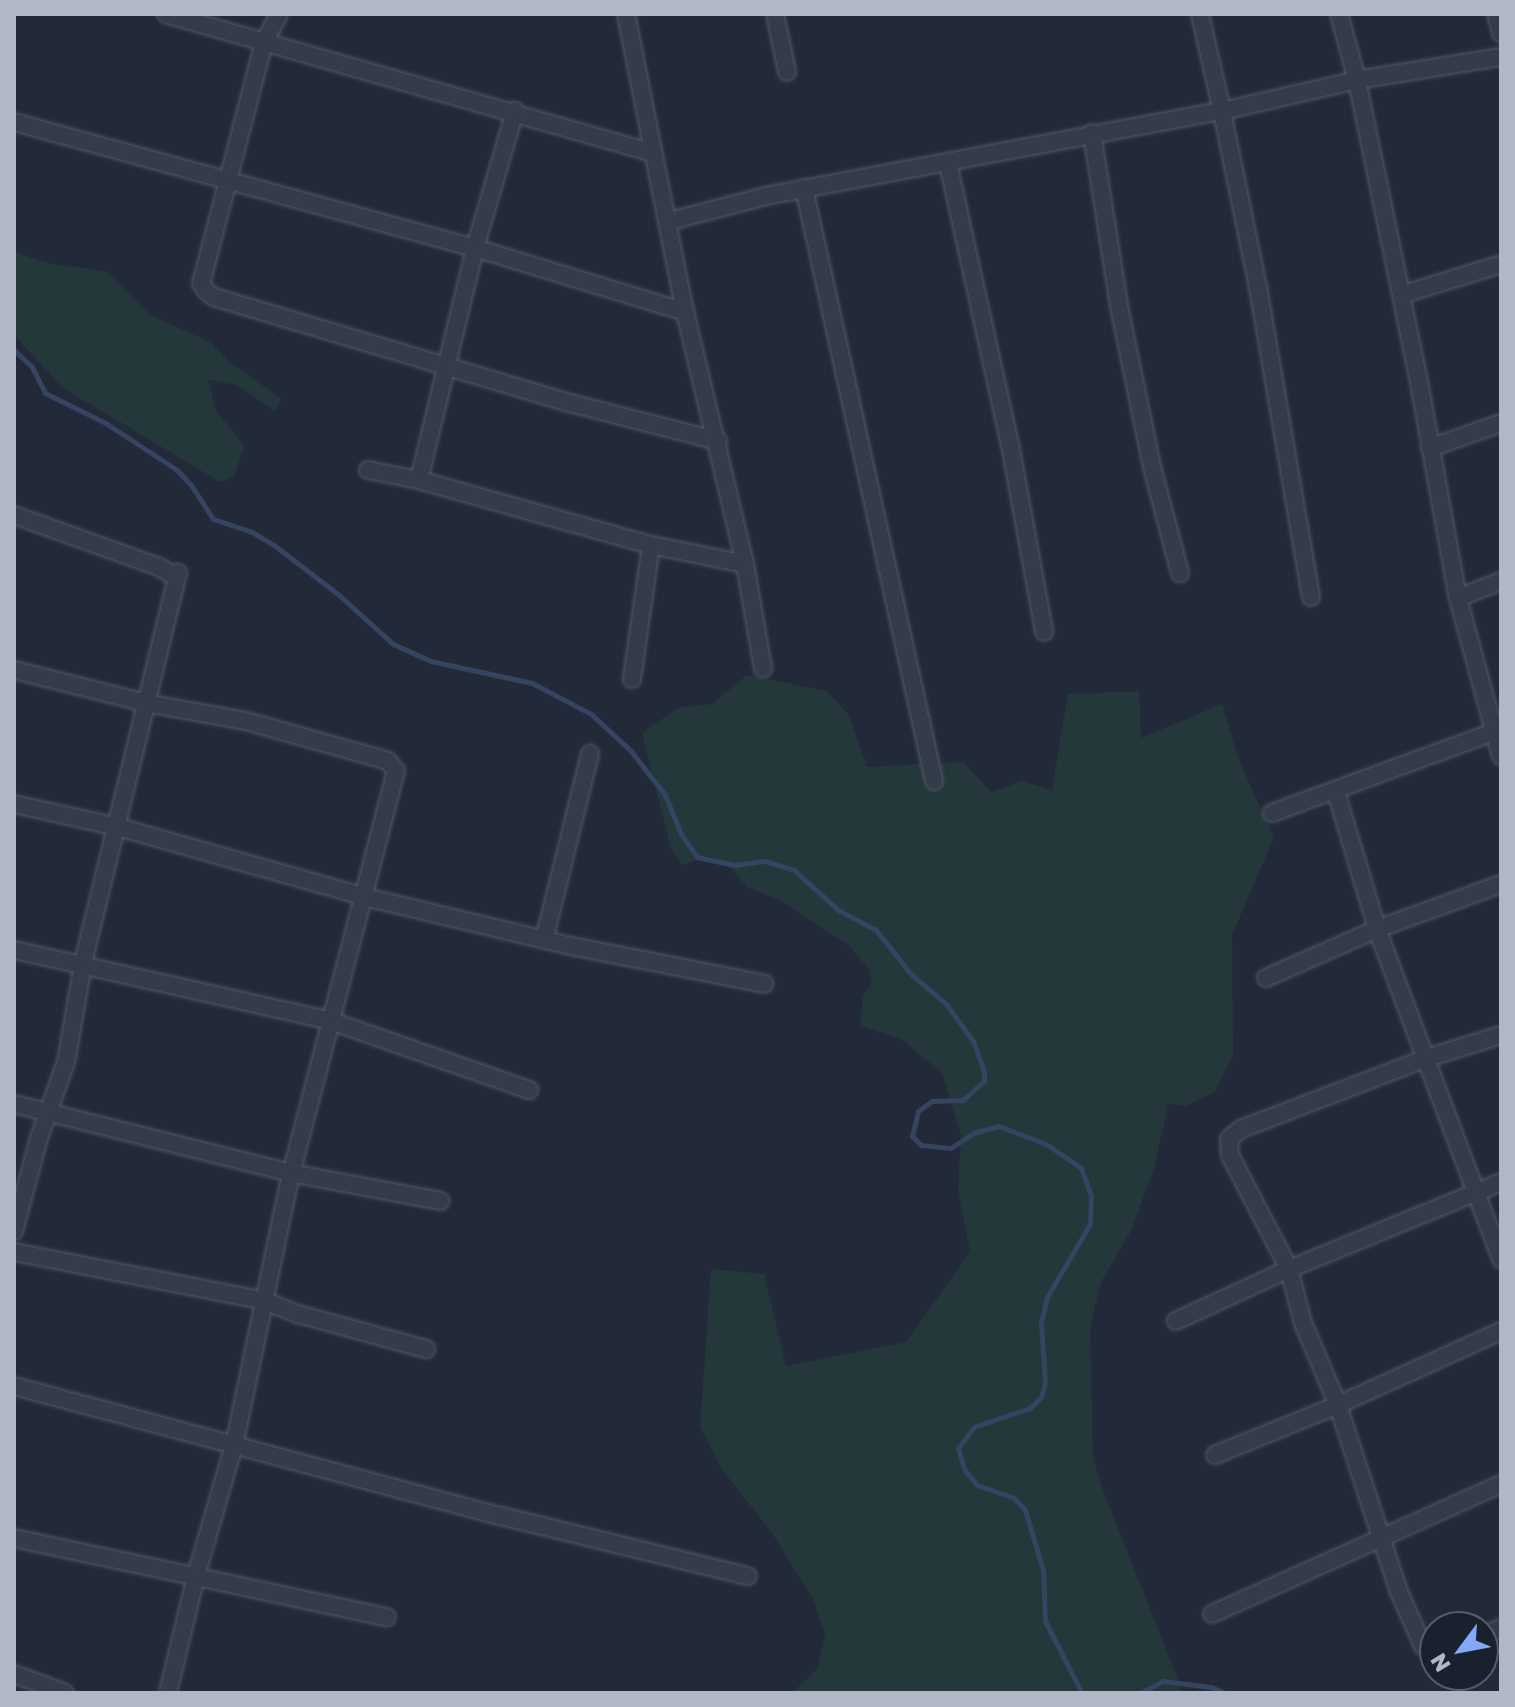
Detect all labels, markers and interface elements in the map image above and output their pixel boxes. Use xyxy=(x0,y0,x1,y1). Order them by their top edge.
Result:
north arrow xyxy=(1419,1611,1499,1691)
text: N xyxy=(1424,1649,1456,1677)

